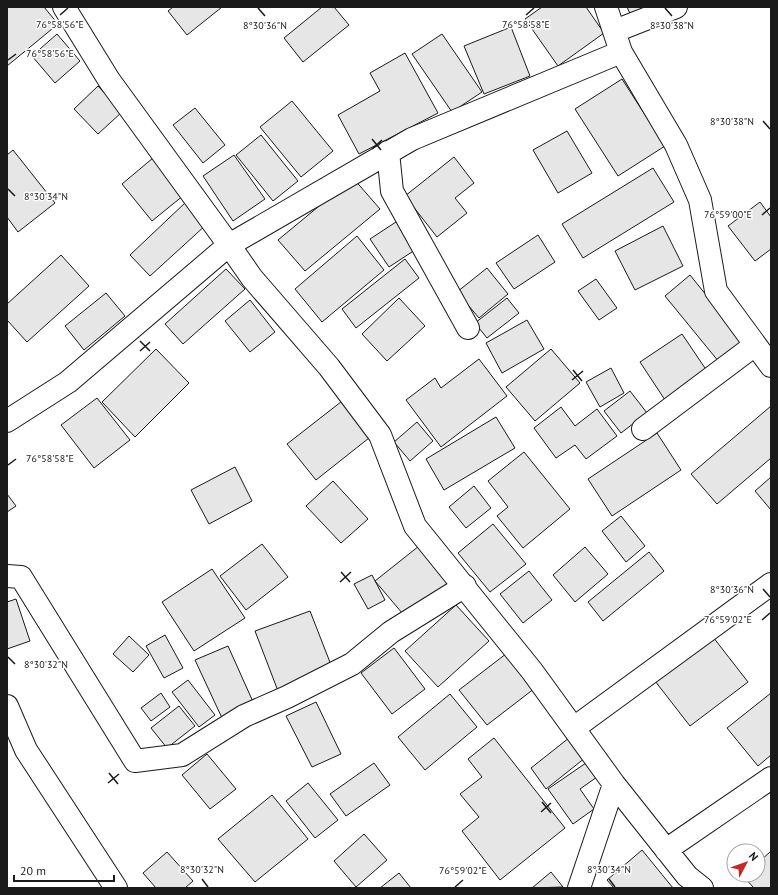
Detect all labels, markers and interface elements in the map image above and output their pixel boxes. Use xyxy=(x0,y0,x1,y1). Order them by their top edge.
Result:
text: 76°58'56"E xyxy=(36,18,84,31)
text: 76°58'58"E xyxy=(502,18,550,31)
text: 8°30'36"N xyxy=(243,19,287,32)
text: 8°30'38"N xyxy=(650,19,694,32)
text: 76°58'56"E xyxy=(26,47,74,60)
text: 8°30'38"N xyxy=(710,115,754,128)
text: 8°30'34"N xyxy=(24,190,68,203)
text: 76°59'00"E xyxy=(704,208,752,221)
text: 76°58'58"E xyxy=(26,452,74,465)
text: 8°30'36"N xyxy=(710,583,754,596)
text: 76°59'02"E xyxy=(704,613,752,626)
text: 8°30'32"N xyxy=(24,658,68,671)
north arrow xyxy=(726,843,766,883)
text: N xyxy=(746,849,761,864)
scale bar xyxy=(14,857,114,883)
text: 20 m xyxy=(20,863,46,878)
text: 8°30'32"N xyxy=(180,863,224,876)
text: 8°30'34"N xyxy=(587,863,631,876)
text: 76°59'02"E xyxy=(439,864,487,877)

